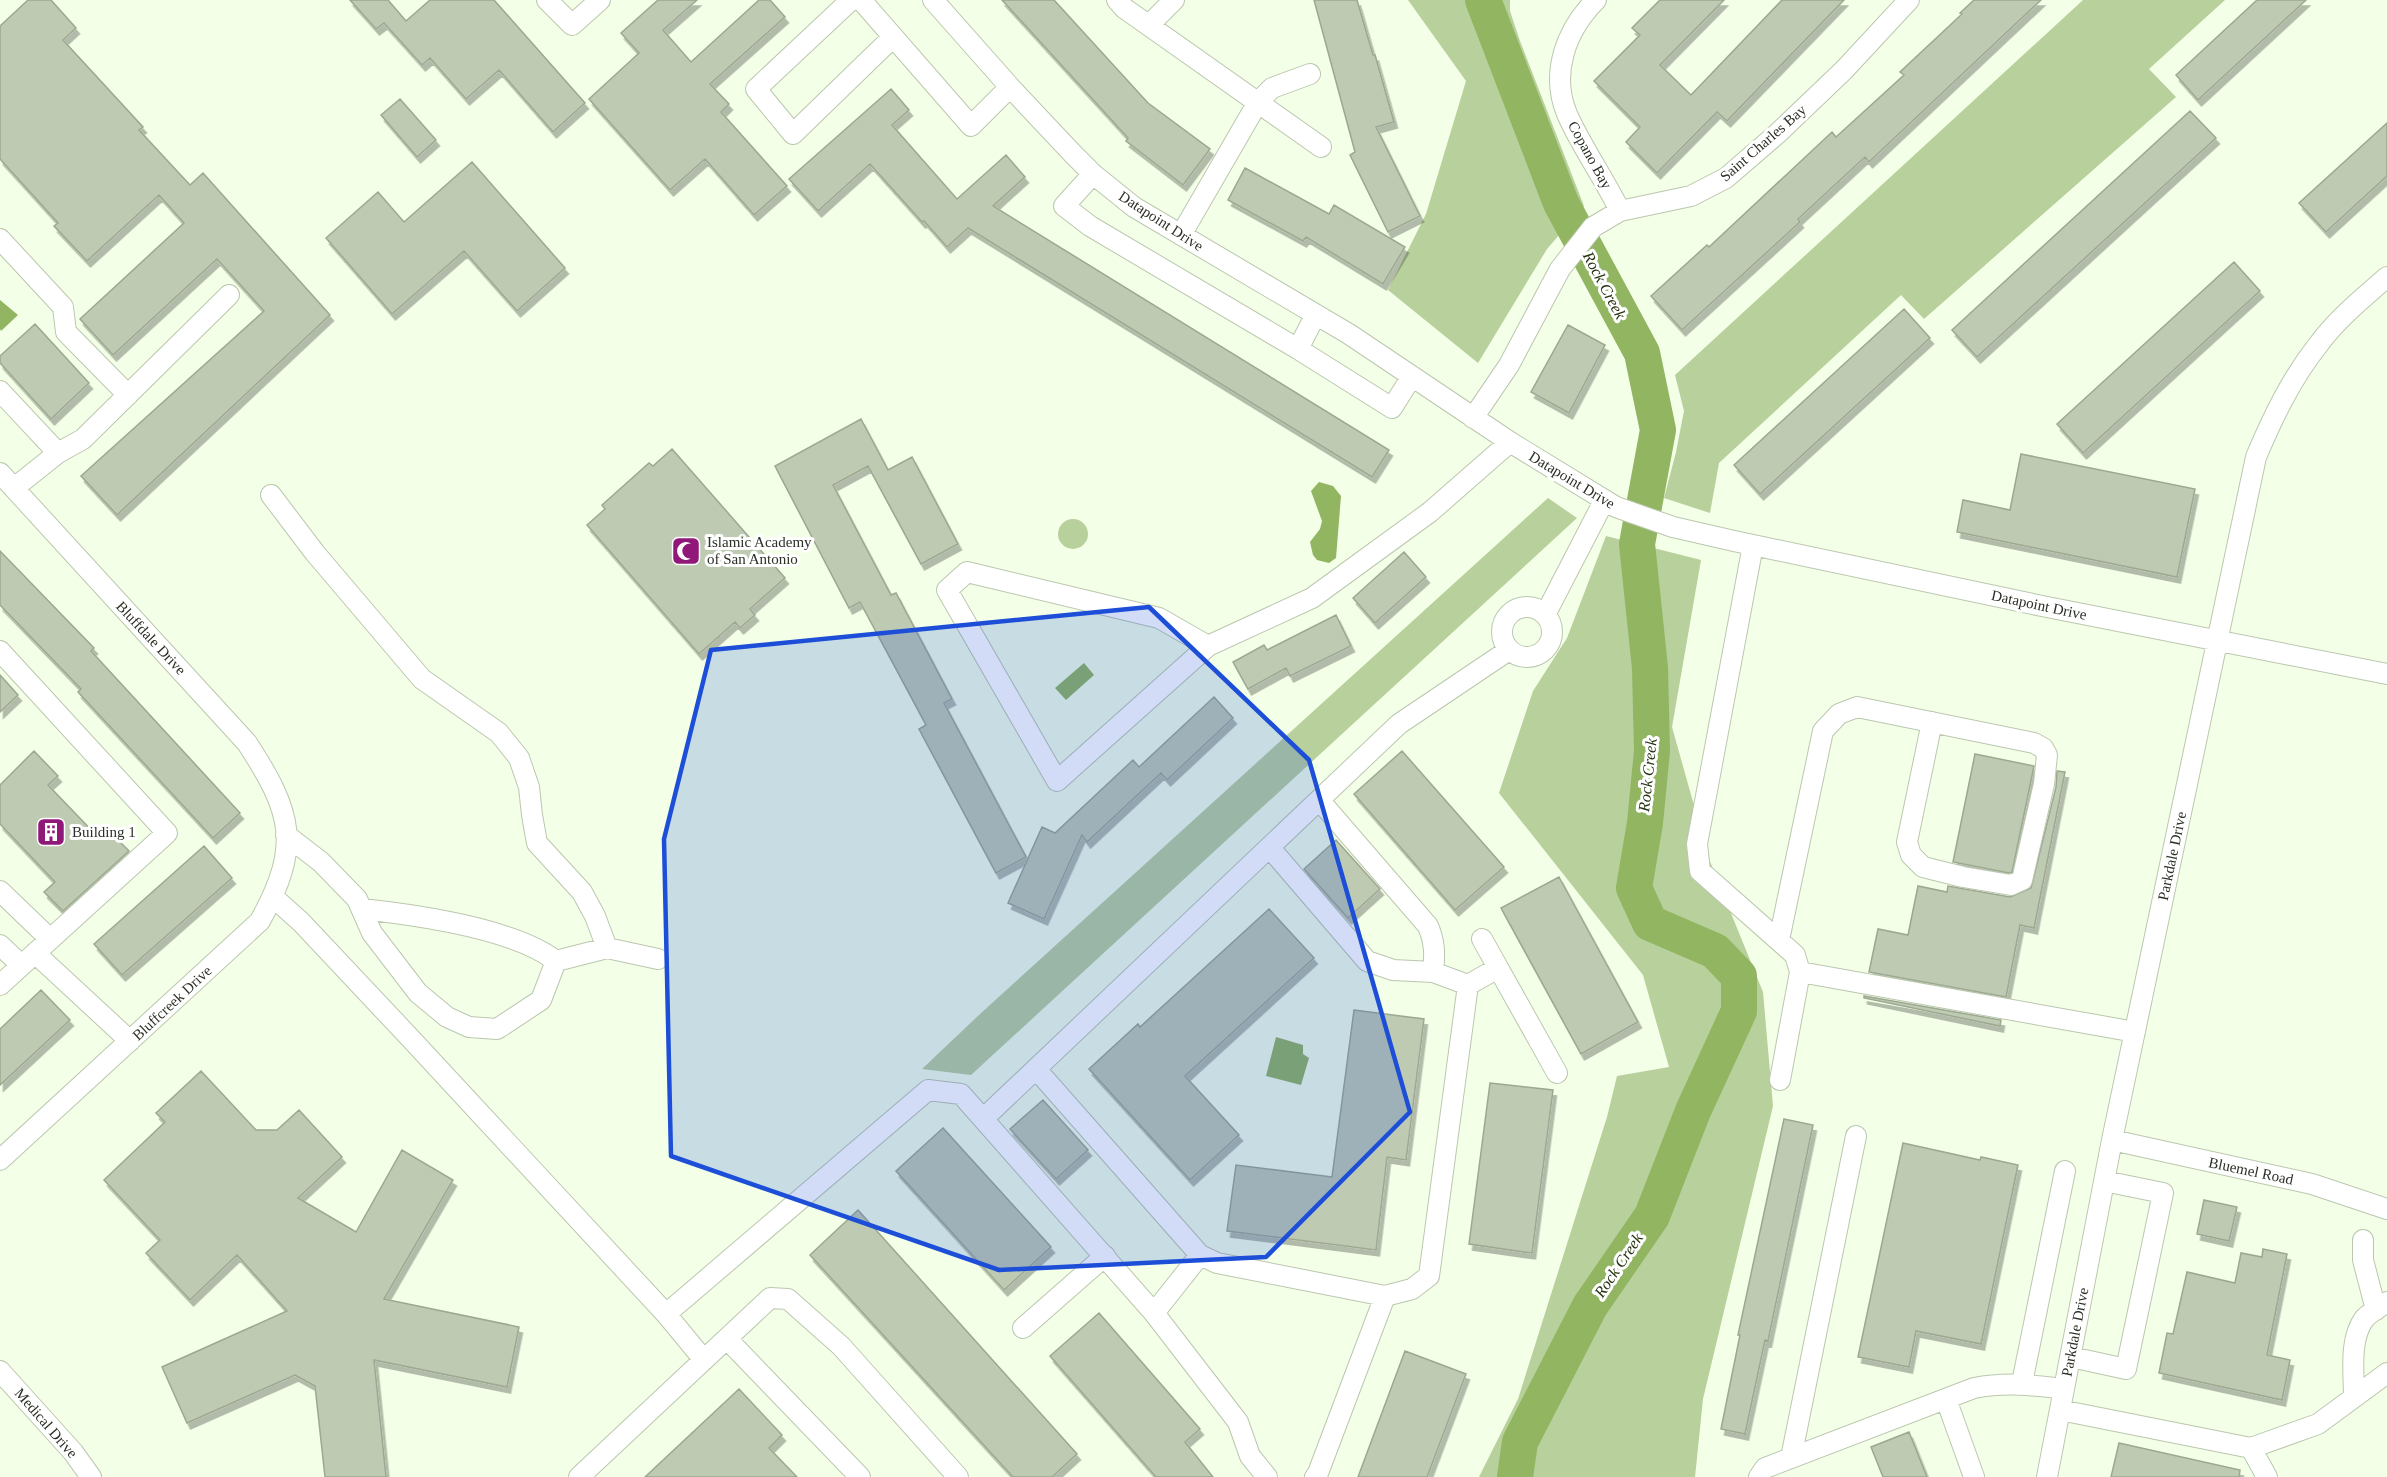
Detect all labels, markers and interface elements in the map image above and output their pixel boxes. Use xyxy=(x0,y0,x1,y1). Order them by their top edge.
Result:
street label: Saint Charles Bay xyxy=(1717,101,1809,185)
street label: Copano Bay xyxy=(1565,119,1615,192)
street label: Datapoint Drive xyxy=(1116,188,1206,254)
water label: Rock Creek xyxy=(1579,248,1630,323)
street label: Datapoint Drive xyxy=(1526,448,1618,512)
place label: Islamic Academy of San Antonio xyxy=(707,534,812,567)
mosque icon: Islamic Academy of San Antonio xyxy=(670,535,702,567)
street label: Datapoint Drive xyxy=(1990,587,2088,623)
street label: Bluffdale Drive xyxy=(113,598,189,678)
water label: Rock Creek xyxy=(1635,737,1660,814)
street label: Parkdale Drive xyxy=(2155,810,2189,902)
building icon: Building 1 xyxy=(35,816,67,848)
place label: Building 1 xyxy=(72,824,136,840)
street label: Bluffcreek Drive xyxy=(129,962,215,1044)
street label: Bluemel Road xyxy=(2207,1154,2295,1188)
water label: Rock Creek xyxy=(1590,1229,1647,1301)
street label: Parkdale Drive xyxy=(2059,1286,2092,1378)
street label: Medical Drive xyxy=(11,1385,81,1461)

